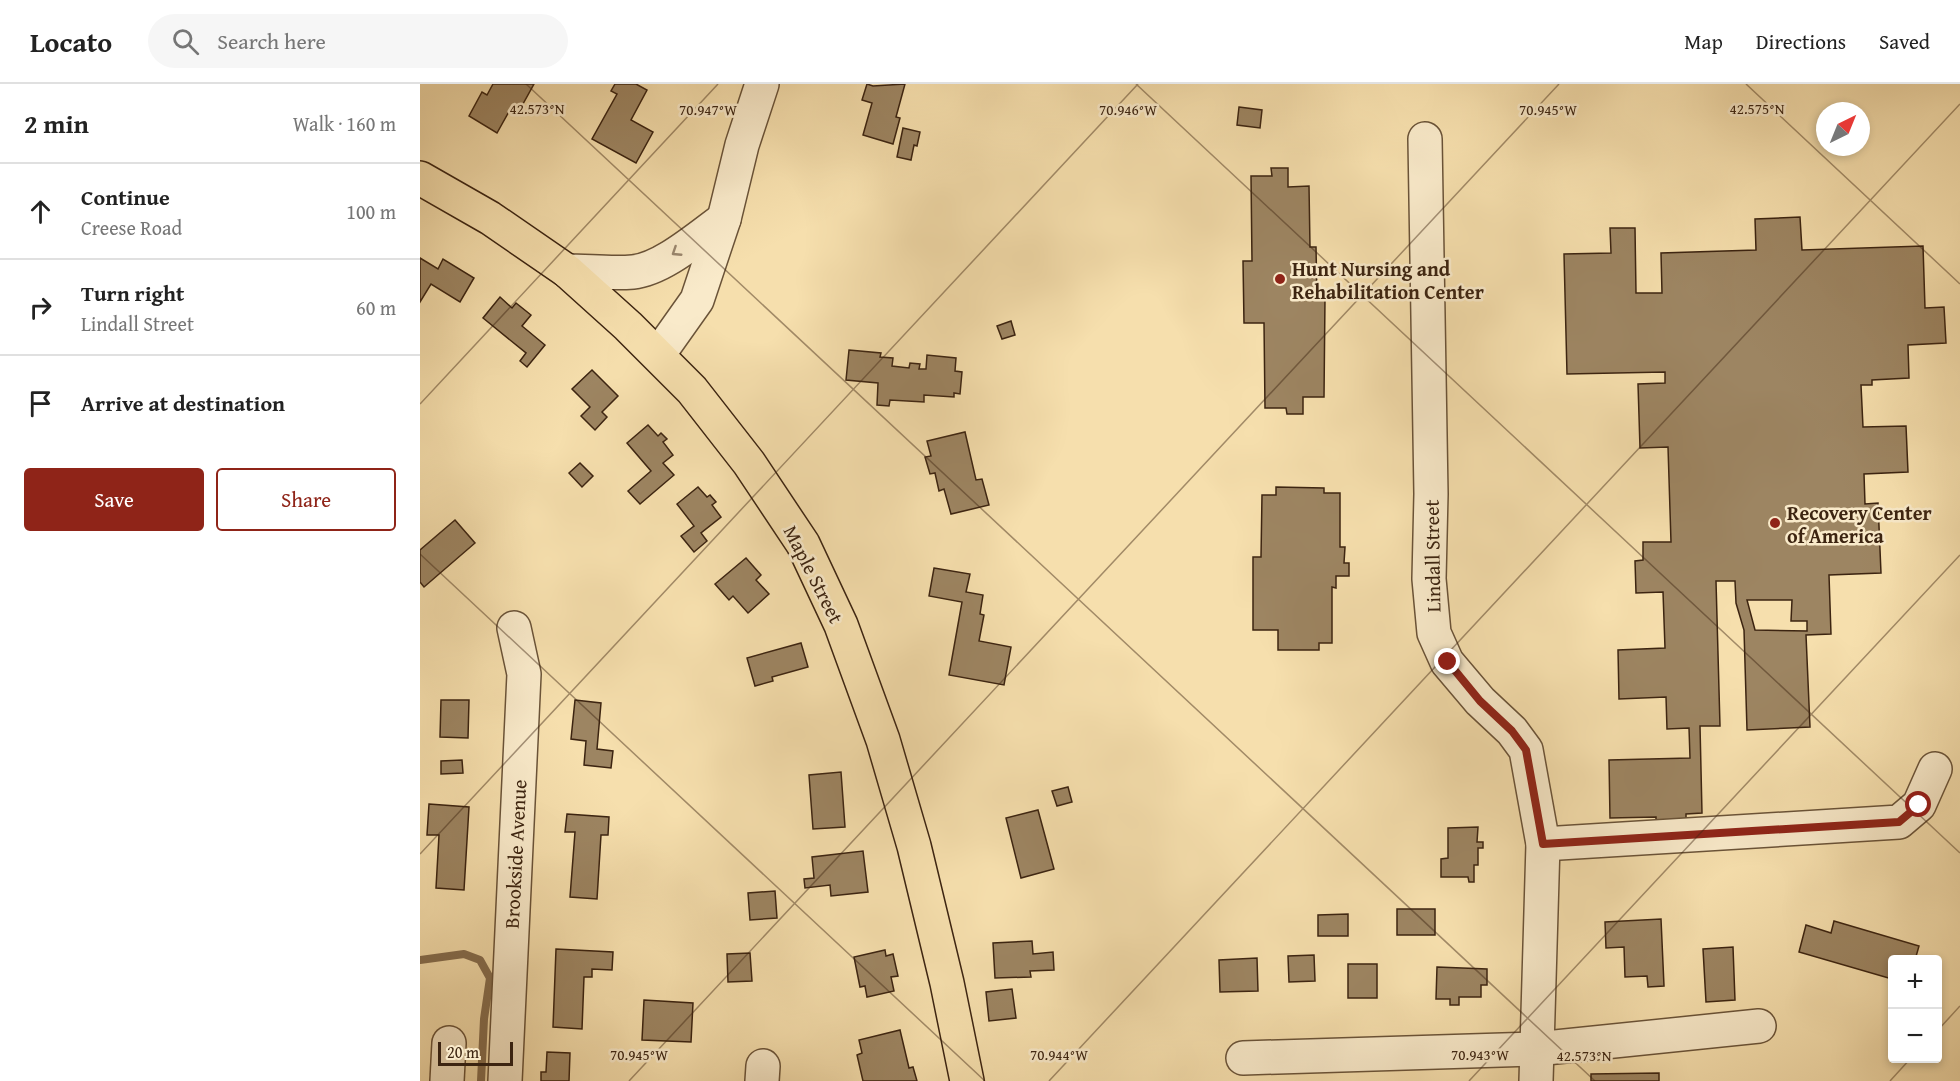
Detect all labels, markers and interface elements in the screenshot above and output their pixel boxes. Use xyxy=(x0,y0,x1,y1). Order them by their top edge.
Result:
search box xyxy=(148,14,568,68)
text: Locato xyxy=(30,21,112,62)
icon: search xyxy=(169,25,202,58)
text: Search here xyxy=(217,25,326,57)
text: Map xyxy=(1684,26,1723,57)
text: Directions xyxy=(1756,26,1846,57)
text: Saved xyxy=(1879,26,1930,57)
text: 42.573°N xyxy=(510,98,565,119)
text: 42.575°N xyxy=(1730,98,1785,119)
text: 70.947°W xyxy=(679,99,737,120)
text: 70.946°W xyxy=(1099,99,1157,120)
text: 70.945°W xyxy=(1519,99,1577,120)
north arrow xyxy=(1816,102,1870,156)
text: 2 min xyxy=(24,104,89,143)
text: Walk · 160 m xyxy=(293,109,396,138)
text: Continue xyxy=(81,181,170,213)
icon: ahead xyxy=(24,195,57,228)
text: 100 m xyxy=(346,197,396,226)
text: Creese Road xyxy=(81,213,182,242)
one-way arrow xyxy=(672,245,683,256)
place label: Hunt Nursing and Rehabilitation Center xyxy=(1292,254,1484,306)
marker: Hunt Nursing and Rehabilitation Center xyxy=(1273,272,1287,286)
text: Turn right xyxy=(81,277,184,309)
icon: right xyxy=(24,291,57,324)
text: 60 m xyxy=(356,293,396,322)
text: Lindall Street xyxy=(81,309,194,338)
icon: arrive xyxy=(24,387,57,420)
text: Arrive at destination xyxy=(81,387,285,419)
button: Save xyxy=(24,468,204,531)
button: Share xyxy=(216,468,396,531)
place label: Recovery Center of America xyxy=(1787,498,1932,550)
street label: Lindall Street xyxy=(1417,499,1447,613)
marker: Recovery Center of America xyxy=(1768,516,1782,530)
street label: Maple Street xyxy=(777,520,851,628)
route end xyxy=(1434,648,1460,674)
street label: Brookside Avenue xyxy=(497,779,533,929)
route start xyxy=(1905,791,1931,817)
map controls xyxy=(1888,955,1942,1063)
button: + xyxy=(1888,955,1942,1009)
button: − xyxy=(1888,1009,1942,1063)
scale bar xyxy=(438,1039,513,1066)
text: 20 m xyxy=(447,1040,479,1064)
text: 70.945°W xyxy=(610,1044,668,1065)
text: 70.944°W xyxy=(1030,1044,1088,1065)
text: 70.943°W xyxy=(1451,1044,1509,1065)
text: 42.573°N xyxy=(1557,1045,1612,1066)

